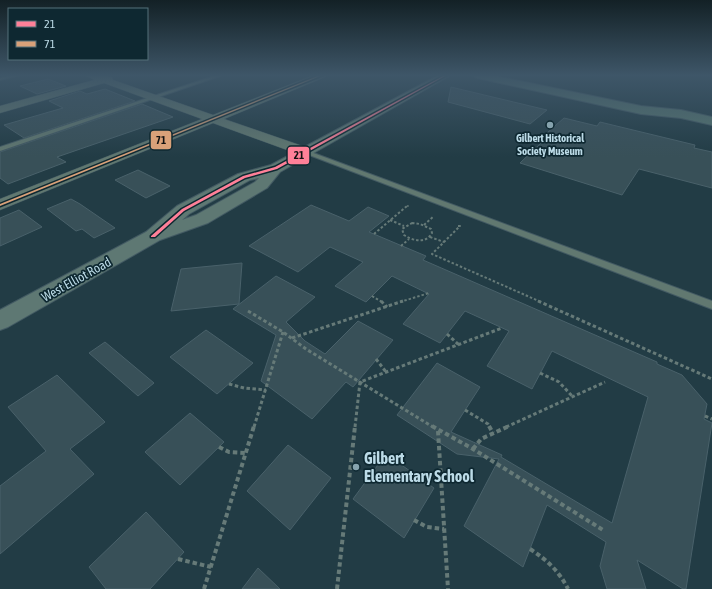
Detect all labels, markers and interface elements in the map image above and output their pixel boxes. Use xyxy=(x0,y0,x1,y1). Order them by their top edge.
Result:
legend xyxy=(8,8,148,60)
text: 21 xyxy=(44,17,56,31)
text: 71 xyxy=(44,37,56,51)
marker: Gilbert Historical Society Museum xyxy=(545,120,555,130)
line badge: 71 xyxy=(150,130,172,150)
place label: Gilbert Historical Society Museum xyxy=(516,132,585,157)
text: 71 xyxy=(156,134,166,146)
line badge: 21 xyxy=(287,146,310,165)
text: 21 xyxy=(294,149,304,161)
street label: West Elliot Road xyxy=(39,254,114,305)
place label: Gilbert Elementary School xyxy=(364,449,475,485)
marker: Gilbert Elementary School xyxy=(351,462,361,472)

